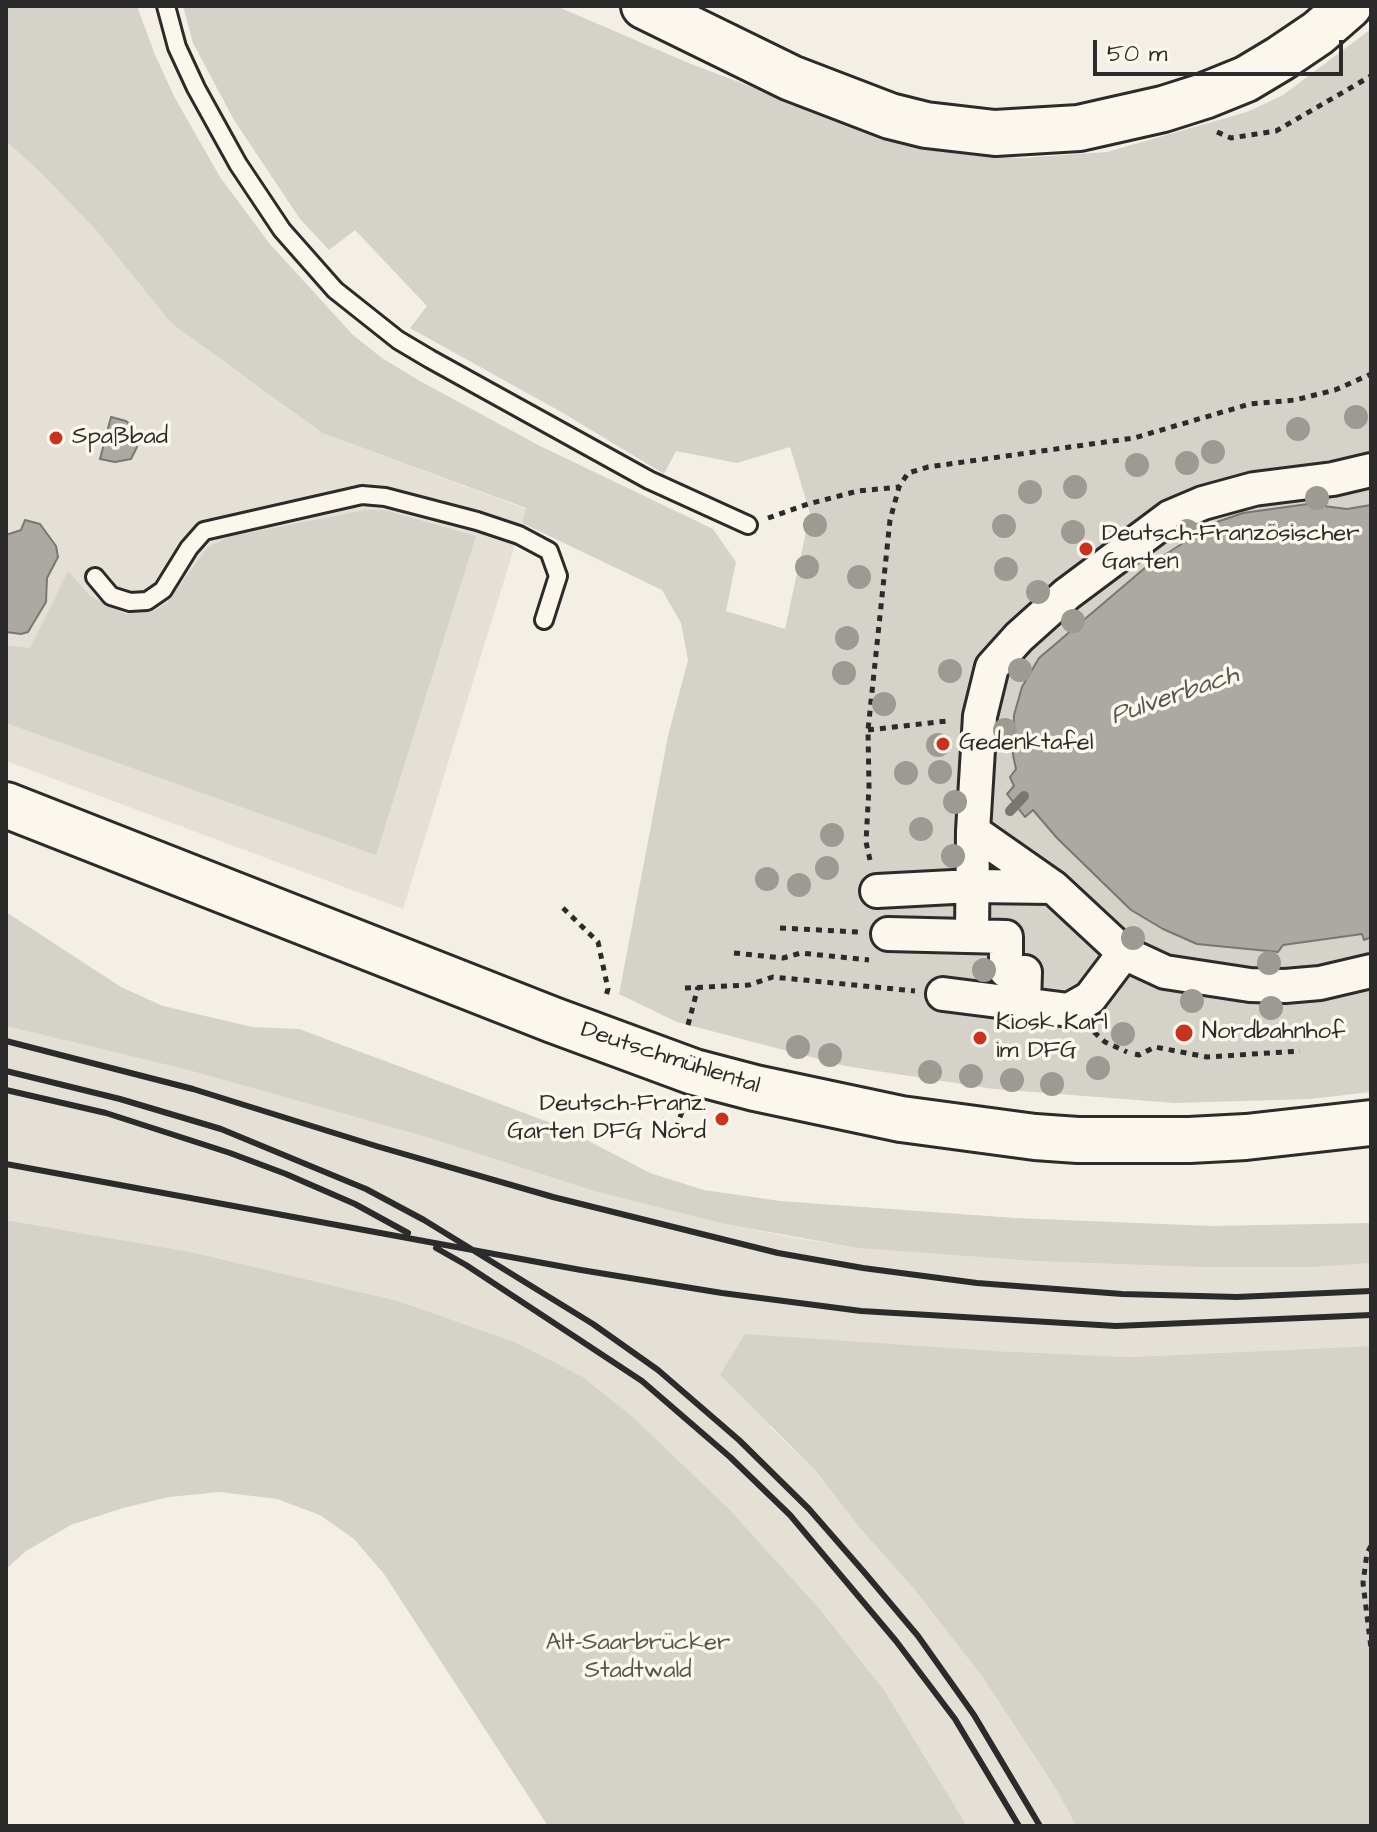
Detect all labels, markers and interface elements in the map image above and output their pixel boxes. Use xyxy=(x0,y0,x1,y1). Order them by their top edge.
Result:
scale bar xyxy=(1097,24,1347,74)
text: 50 m xyxy=(1107,37,1167,71)
place label: Spaßbad xyxy=(72,424,168,452)
marker: Spaßbad xyxy=(47,429,65,447)
place label: Deutsch-Französischer Garten xyxy=(1102,521,1359,577)
marker: Deutsch-Französischer Garten xyxy=(1077,540,1095,558)
water label: Pulverbach xyxy=(1107,661,1243,733)
place label: Gedenktafel xyxy=(959,730,1094,758)
marker: Gedenktafel xyxy=(934,735,952,753)
place label: Kiosk Karl im DFG xyxy=(996,1010,1108,1066)
street label: Deutschmühlental xyxy=(577,1016,763,1102)
place label: Nordbahnhof xyxy=(1202,1019,1345,1047)
marker: Nordbahnhof xyxy=(1173,1022,1195,1044)
marker: Kiosk Karl im DFG xyxy=(971,1029,989,1047)
place label: Deutsch-Franz. Garten DFG Nord xyxy=(507,1091,706,1147)
marker: Deutsch-Franz. Garten DFG Nord xyxy=(713,1110,731,1128)
park label: Alt-Saarbrücker Stadtwald xyxy=(546,1630,730,1686)

